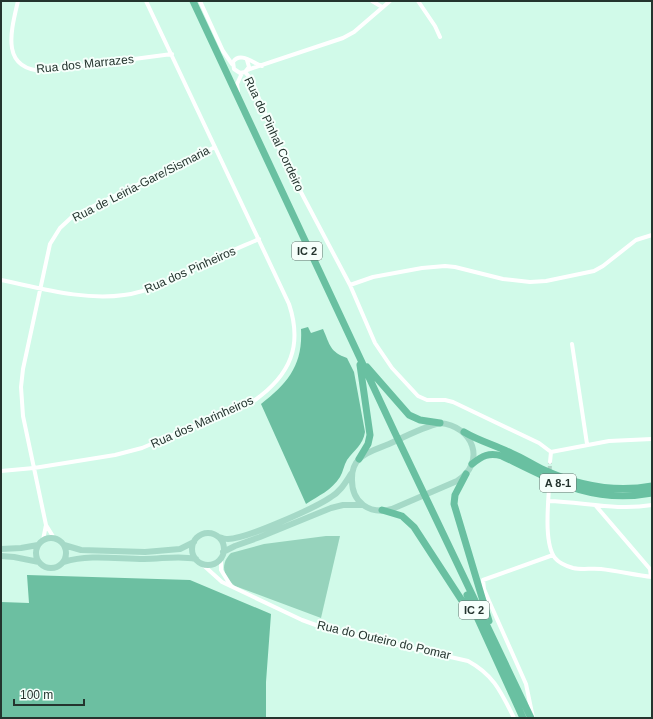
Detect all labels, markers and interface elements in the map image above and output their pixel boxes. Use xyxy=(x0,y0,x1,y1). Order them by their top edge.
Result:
street label: Rua dos Marrazes xyxy=(36,52,134,76)
street label: Rua do Pinhal Cordeiro xyxy=(241,75,307,194)
street label: Rua de Leiria-Gare/Sismaria xyxy=(70,143,212,225)
road number: IC 2 xyxy=(292,242,322,260)
street label: Rua dos Pinheiros xyxy=(142,244,238,296)
street label: Rua dos Marinheiros xyxy=(149,393,255,451)
road number: A 8-1 xyxy=(540,474,576,492)
road number: IC 2 xyxy=(459,601,489,619)
street label: Rua do Outeiro do Pomar xyxy=(316,618,452,662)
scale bar xyxy=(14,681,84,707)
text: 100 m xyxy=(20,688,53,702)

